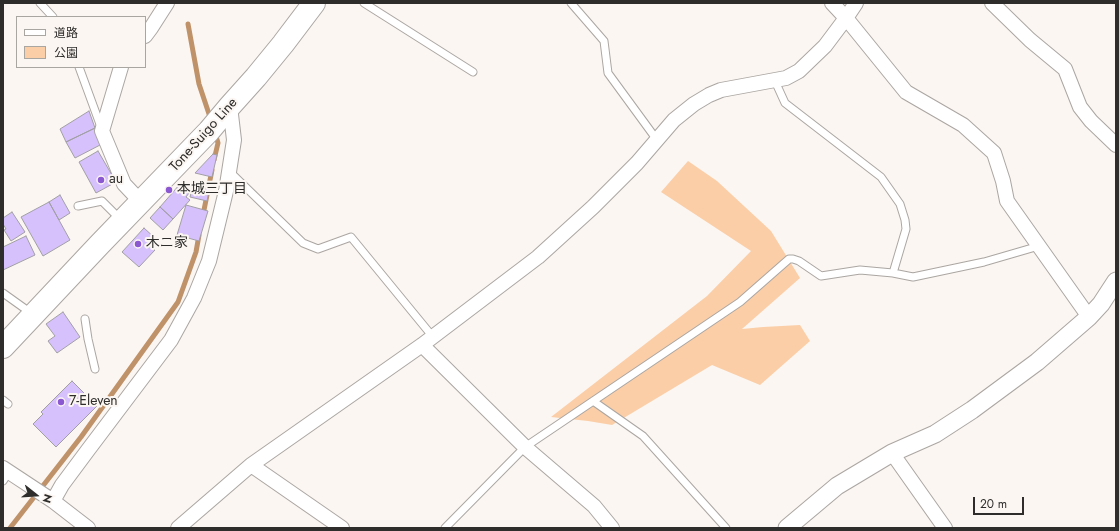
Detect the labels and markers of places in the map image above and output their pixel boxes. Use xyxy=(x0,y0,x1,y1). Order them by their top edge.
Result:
place label: au xyxy=(109,172,123,188)
marker: au xyxy=(96,175,106,185)
place label: 本城三丁目 xyxy=(177,182,247,198)
marker: 本城三丁目 xyxy=(164,185,174,195)
place label: 木ニ家 xyxy=(146,236,188,252)
marker: 木ニ家 xyxy=(133,239,143,249)
place label: 7-Eleven xyxy=(69,394,118,410)
marker: 7-Eleven xyxy=(56,397,66,407)

